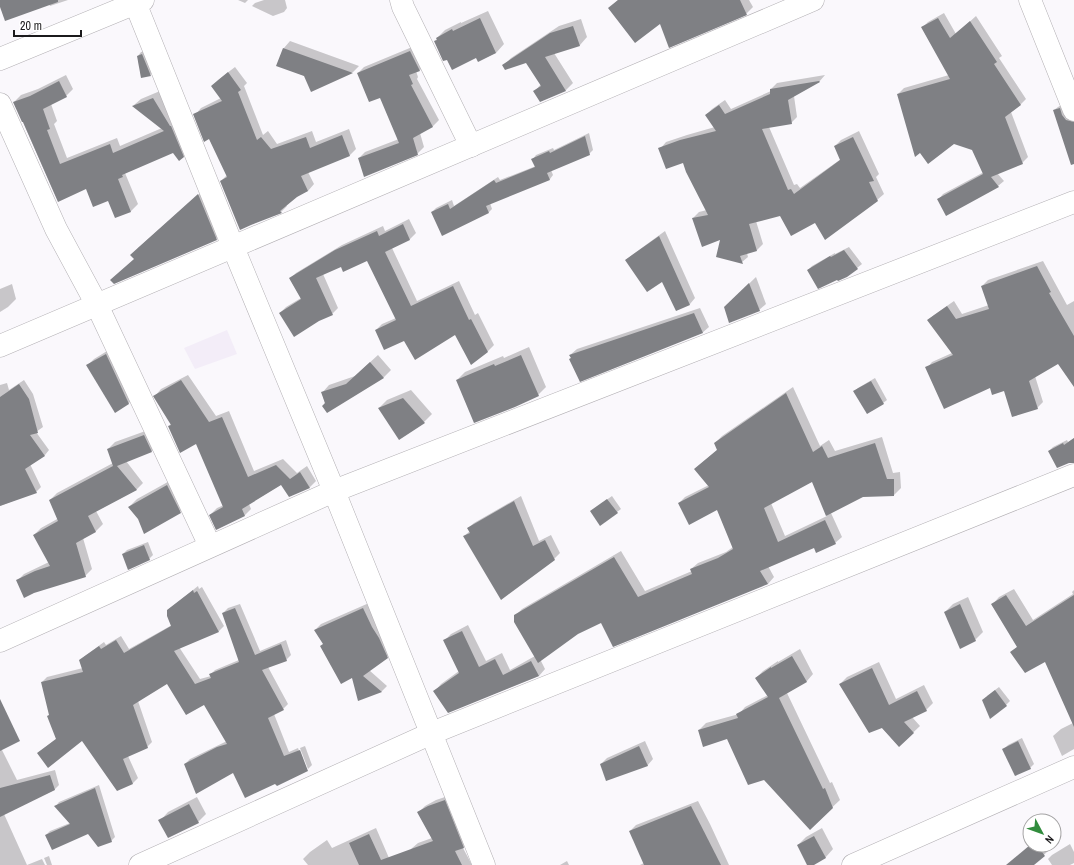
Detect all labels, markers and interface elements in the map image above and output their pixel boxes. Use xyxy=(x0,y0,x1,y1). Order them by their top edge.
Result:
scale bar xyxy=(14,12,81,38)
text: 20 m xyxy=(20,18,42,34)
north arrow xyxy=(1022,813,1062,853)
text: N xyxy=(1042,833,1057,847)

